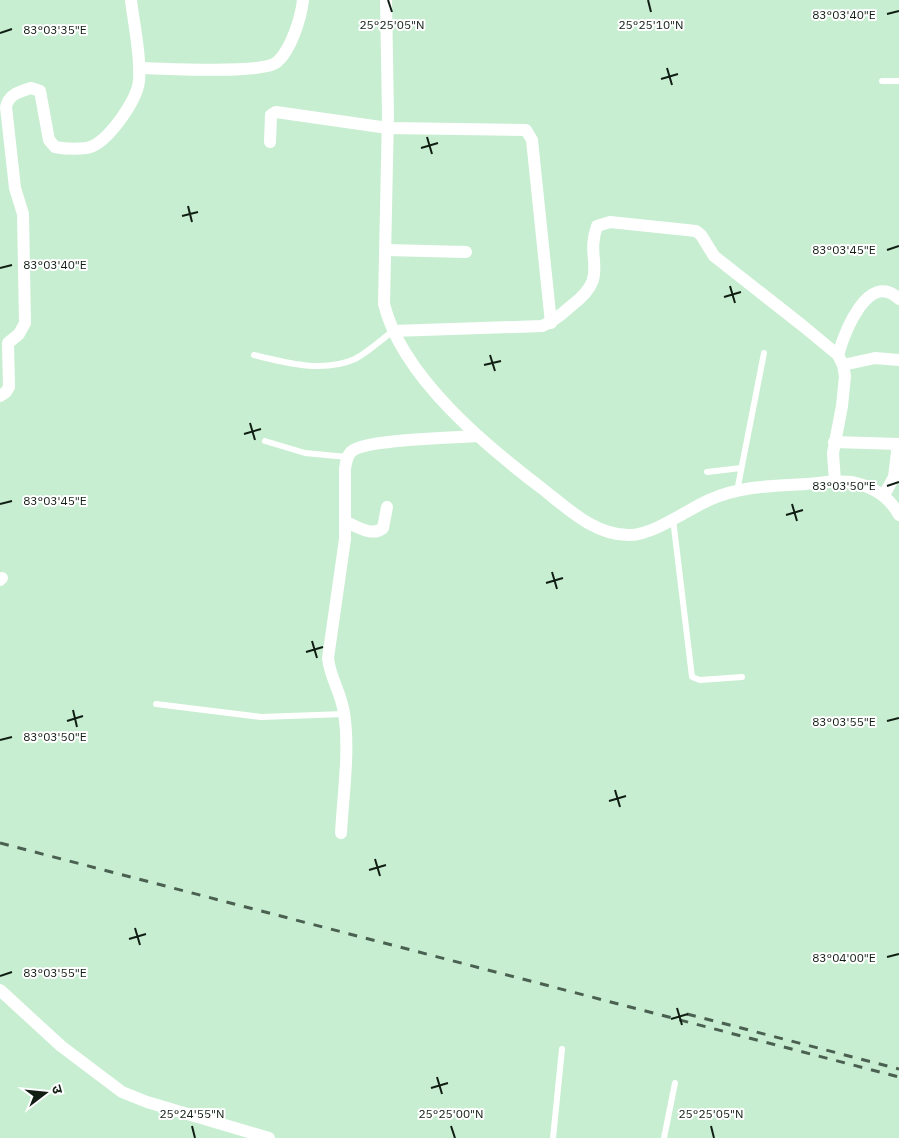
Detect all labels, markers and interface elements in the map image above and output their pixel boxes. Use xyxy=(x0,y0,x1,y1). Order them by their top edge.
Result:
text: 83°03'40"E xyxy=(812,7,876,22)
text: 25°25'05"N xyxy=(359,17,425,32)
text: 25°25'10"N xyxy=(618,17,684,32)
text: 83°03'35"E xyxy=(23,22,87,37)
text: 83°03'45"E xyxy=(812,242,876,257)
text: 83°03'40"E xyxy=(23,257,87,272)
text: 83°03'50"E xyxy=(812,478,876,493)
text: 83°03'45"E xyxy=(23,493,87,508)
text: 83°03'55"E xyxy=(812,714,876,729)
text: 83°03'50"E xyxy=(23,729,87,744)
text: 83°04'00"E xyxy=(812,950,876,965)
text: 83°03'55"E xyxy=(23,965,87,980)
north arrow xyxy=(20,1068,70,1118)
text: उ xyxy=(48,1083,67,1097)
text: 25°24'55"N xyxy=(159,1106,225,1121)
text: 25°25'00"N xyxy=(418,1106,484,1121)
text: 25°25'05"N xyxy=(678,1106,744,1121)

